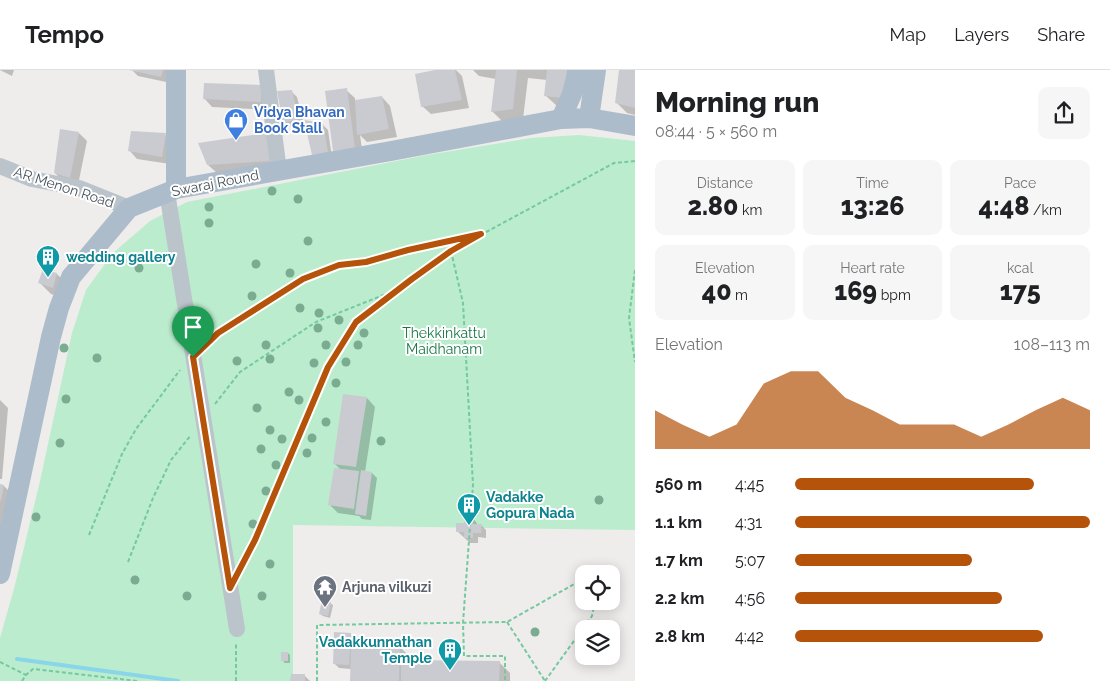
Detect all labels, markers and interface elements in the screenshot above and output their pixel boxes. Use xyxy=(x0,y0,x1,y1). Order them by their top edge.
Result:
text: Tempo xyxy=(25,20,104,49)
text: Map xyxy=(890,24,926,45)
text: Layers xyxy=(954,24,1009,45)
text: Share xyxy=(1037,24,1085,45)
text: Morning run xyxy=(655,86,819,119)
button: share xyxy=(1038,87,1090,139)
place label: Vidya Bhavan Book Stall xyxy=(254,104,345,136)
shop icon: Vidya Bhavan Book Stall xyxy=(223,107,249,141)
text: 08:44 · 5 × 560 m xyxy=(655,122,777,141)
street label: AR Menon Road xyxy=(12,163,116,211)
street label: Swaraj Round xyxy=(170,167,260,199)
text: Distance xyxy=(697,175,753,191)
text: Time xyxy=(856,175,889,191)
text: Pace xyxy=(1004,175,1036,191)
text: 2.80 xyxy=(687,191,738,221)
text: 13:26 xyxy=(841,191,904,221)
text: 4:48 xyxy=(979,191,1029,221)
text: km xyxy=(738,202,762,218)
text: /km xyxy=(1029,202,1062,218)
building icon: wedding gallery xyxy=(35,244,61,278)
place label: wedding gallery xyxy=(66,249,176,265)
text: Elevation xyxy=(695,260,755,276)
text: Heart rate xyxy=(840,260,905,276)
text: kcal xyxy=(1007,260,1033,276)
text: 40 xyxy=(702,276,732,306)
text: 169 xyxy=(834,276,877,306)
text: 175 xyxy=(1000,276,1041,306)
text: m xyxy=(732,287,748,303)
text: bpm xyxy=(877,287,911,303)
pin xyxy=(172,306,214,357)
icon: arrive xyxy=(179,313,207,341)
park label: Thekkinkattu Maidhanam xyxy=(402,325,486,357)
text: Elevation xyxy=(655,335,723,354)
text: 108–113 m xyxy=(1014,335,1090,354)
text: 560 m xyxy=(655,475,702,494)
text: 4:45 xyxy=(735,475,764,494)
place label: Vadakke Gopura Nada xyxy=(486,489,575,521)
building icon: Vadakke Gopura Nada xyxy=(456,492,482,526)
text: 1.1 km xyxy=(655,513,702,532)
text: 4:31 xyxy=(735,513,762,532)
text: 1.7 km xyxy=(655,551,703,570)
text: 5:07 xyxy=(735,551,765,570)
map controls xyxy=(575,565,620,665)
button: locate xyxy=(575,565,620,610)
temple icon: Arjuna vilkuzi xyxy=(312,574,338,608)
place label: Arjuna vilkuzi xyxy=(342,579,431,595)
text: 2.2 km xyxy=(655,589,704,608)
text: 4:56 xyxy=(735,589,765,608)
button: layers xyxy=(575,620,620,665)
text: 2.8 km xyxy=(655,627,705,646)
text: 4:42 xyxy=(735,627,764,646)
place label: Vadakkunnathan Temple xyxy=(319,634,433,666)
building icon: Vadakkunnathan Temple xyxy=(437,637,463,671)

